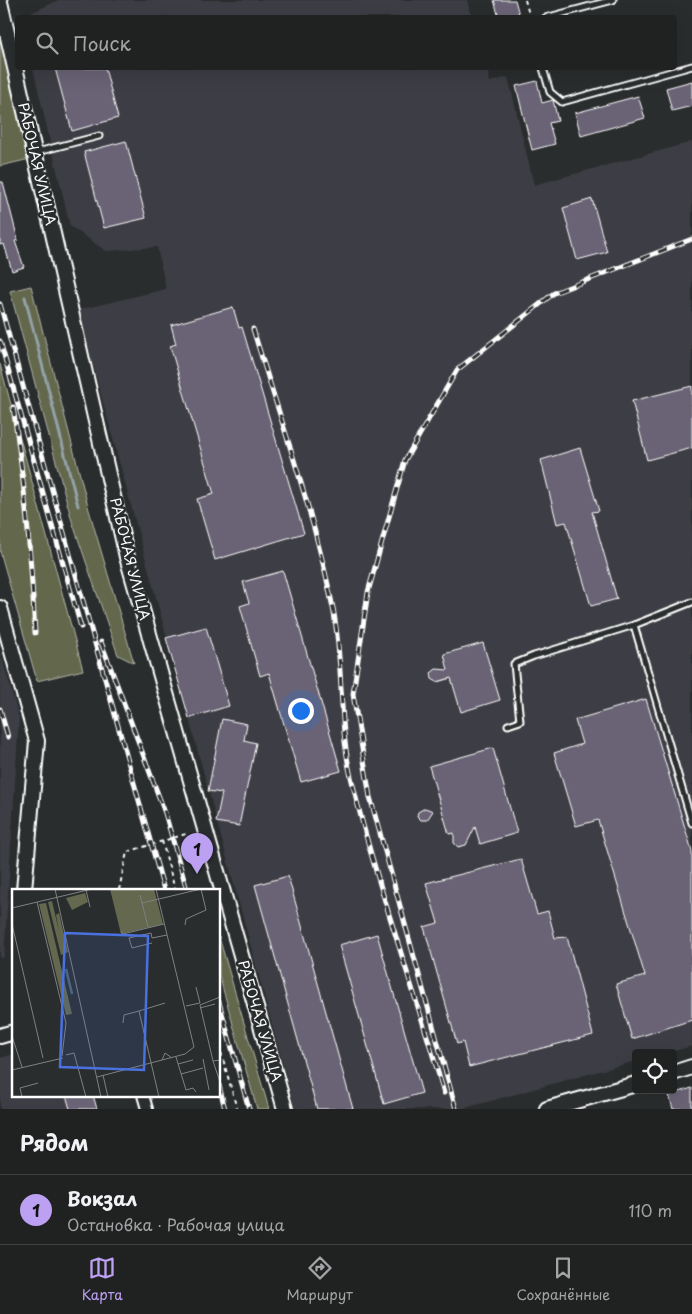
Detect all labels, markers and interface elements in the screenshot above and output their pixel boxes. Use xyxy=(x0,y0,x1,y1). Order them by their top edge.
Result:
search box xyxy=(15,15,677,70)
icon: search xyxy=(33,29,61,57)
text: Поиск xyxy=(73,29,131,57)
street label: РАБОЧАЯ УЛИЦА xyxy=(13,100,62,228)
street label: РАБОЧАЯ УЛИЦА xyxy=(105,495,156,623)
your location xyxy=(288,698,314,724)
pin: 1 xyxy=(181,833,213,874)
inset map xyxy=(12,889,220,1096)
street label: РАБОЧАЯ УЛИЦА xyxy=(233,958,288,1084)
map controls xyxy=(632,1049,677,1094)
button: locate xyxy=(632,1049,677,1094)
text: Рядом xyxy=(20,1126,88,1158)
text: Вокзал xyxy=(67,1184,137,1212)
text: 1 xyxy=(32,1198,40,1222)
text: 110 m xyxy=(629,1198,672,1222)
text: Остановка · Рабочая улица xyxy=(67,1212,285,1236)
tab: Карта xyxy=(82,1254,123,1305)
tab: Маршрут xyxy=(287,1254,353,1305)
tab: Сохранённые xyxy=(517,1254,610,1305)

